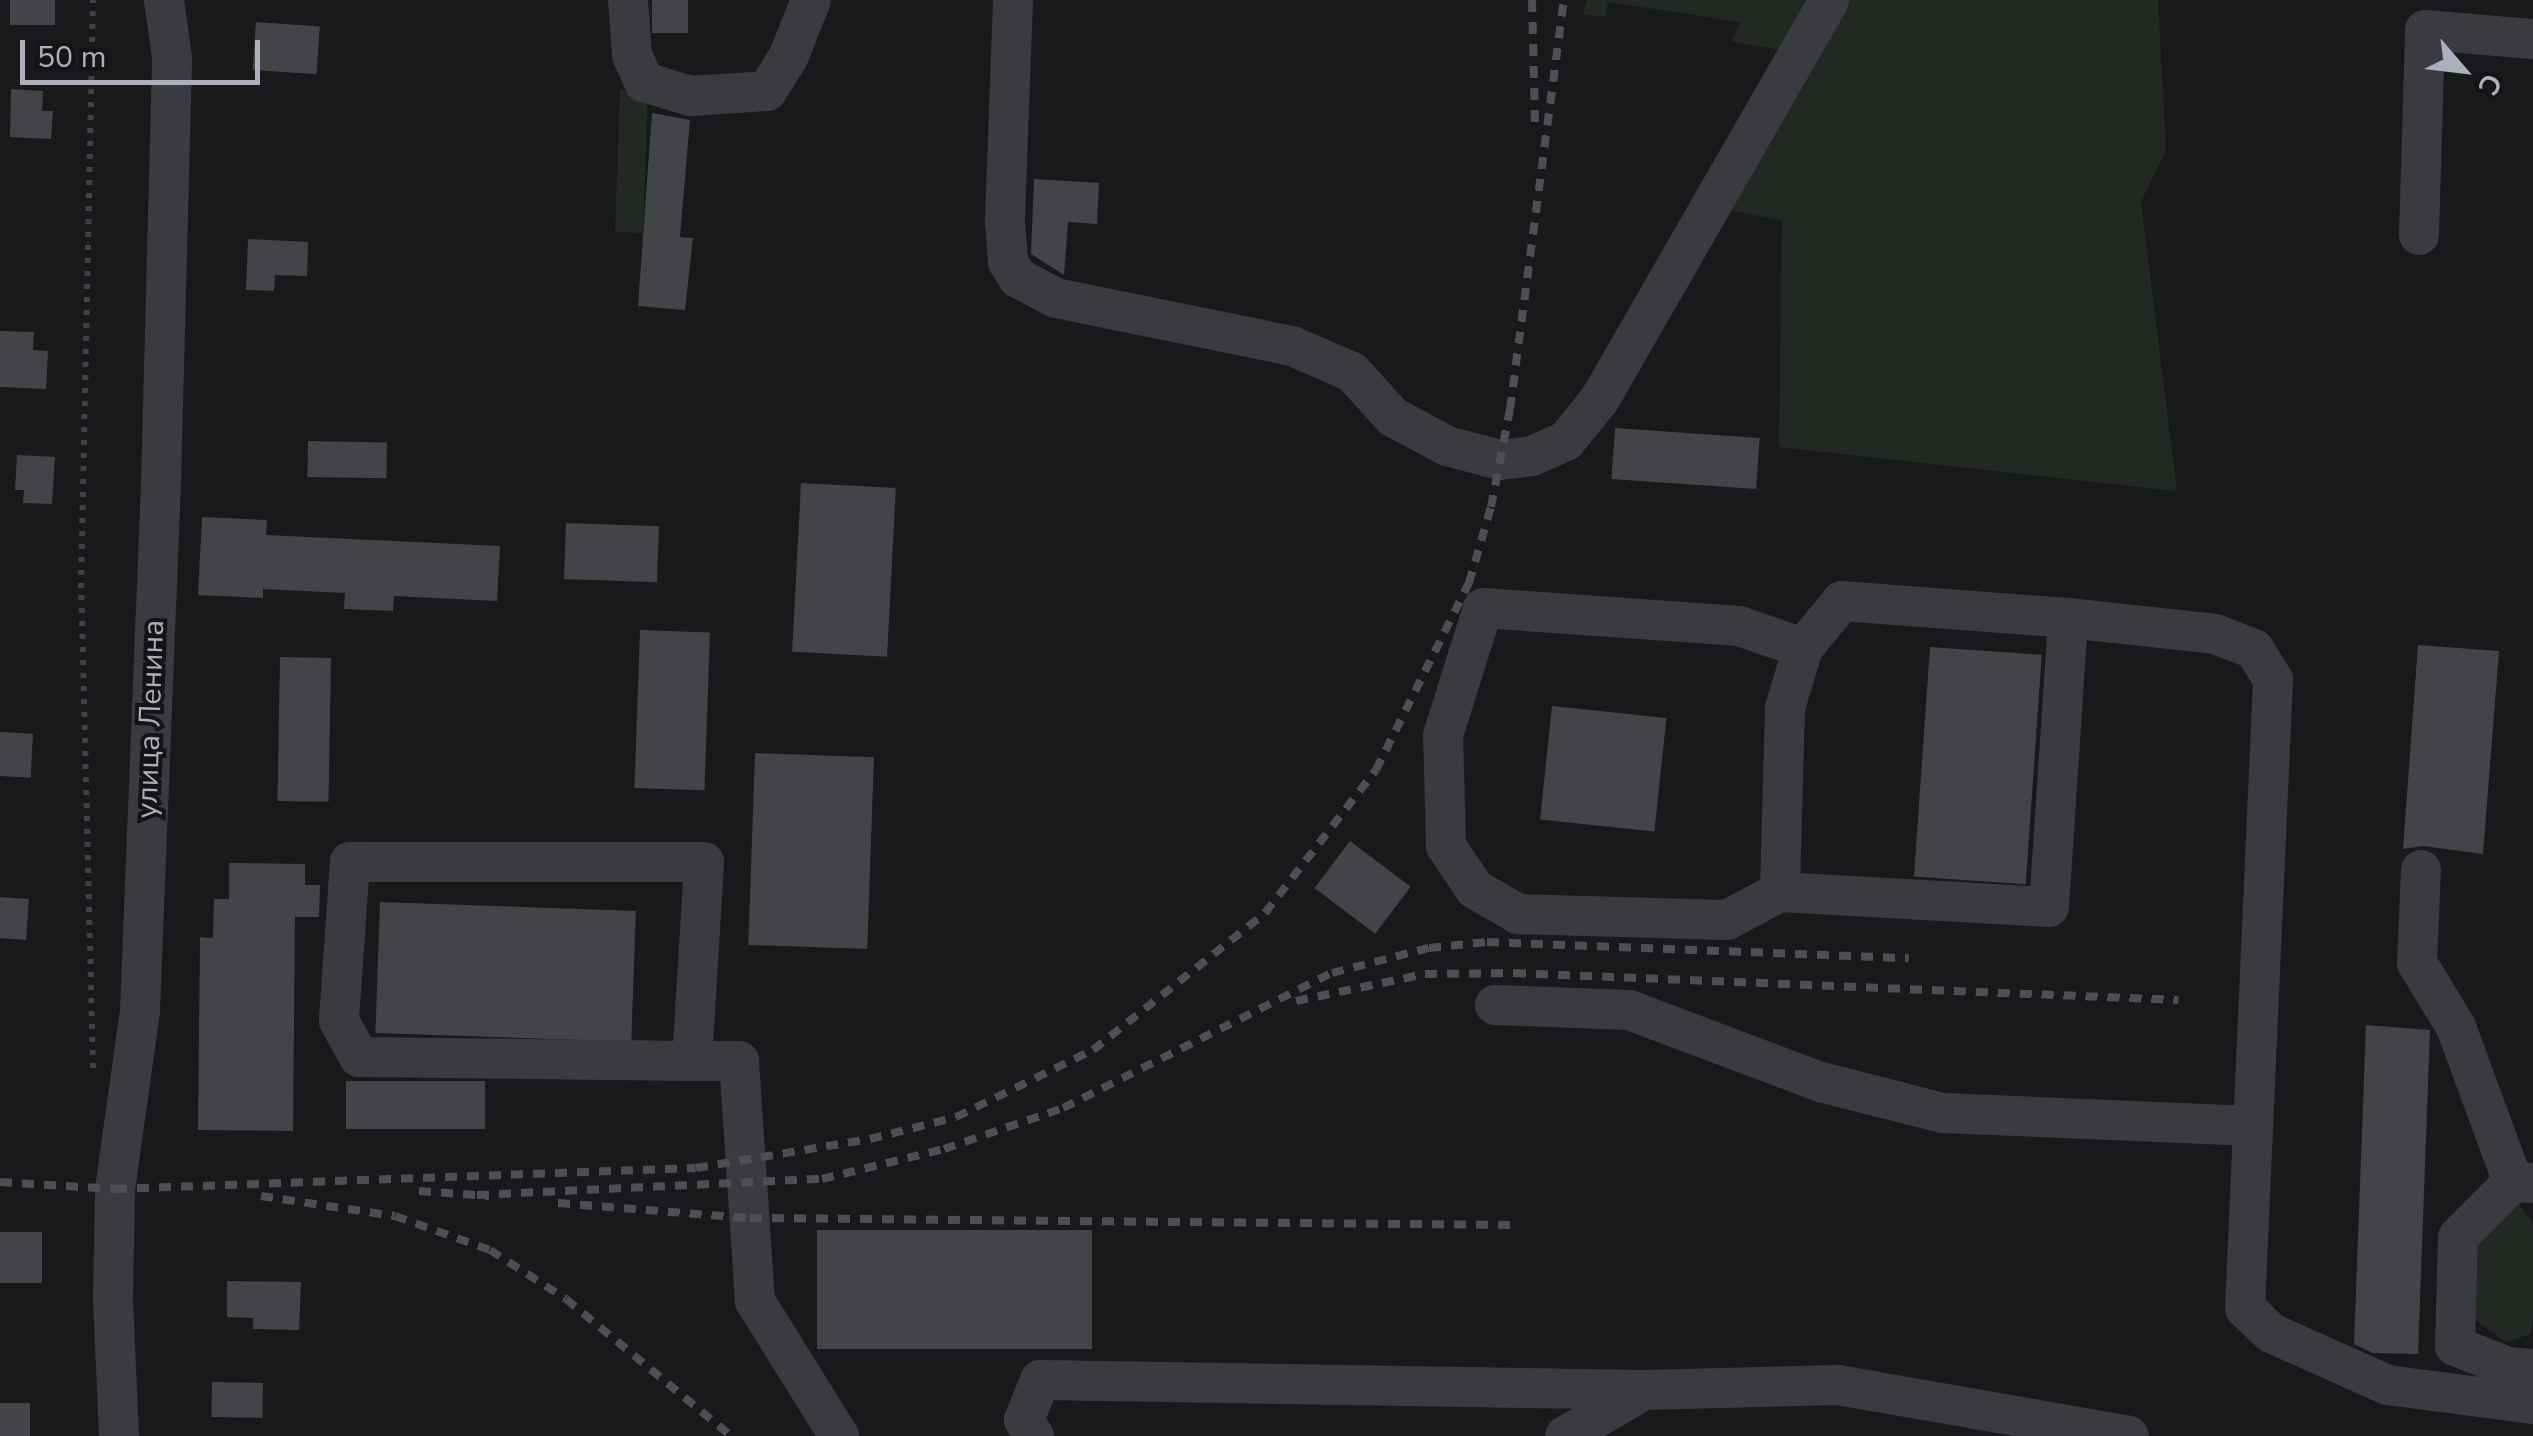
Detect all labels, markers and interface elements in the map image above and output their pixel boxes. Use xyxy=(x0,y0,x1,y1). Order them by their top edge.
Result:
scale bar xyxy=(25,20,265,82)
north arrow xyxy=(2413,20,2513,120)
text: 50 m xyxy=(37,37,106,78)
text: С xyxy=(2468,67,2511,101)
street label: улица Ленина xyxy=(130,619,172,819)

